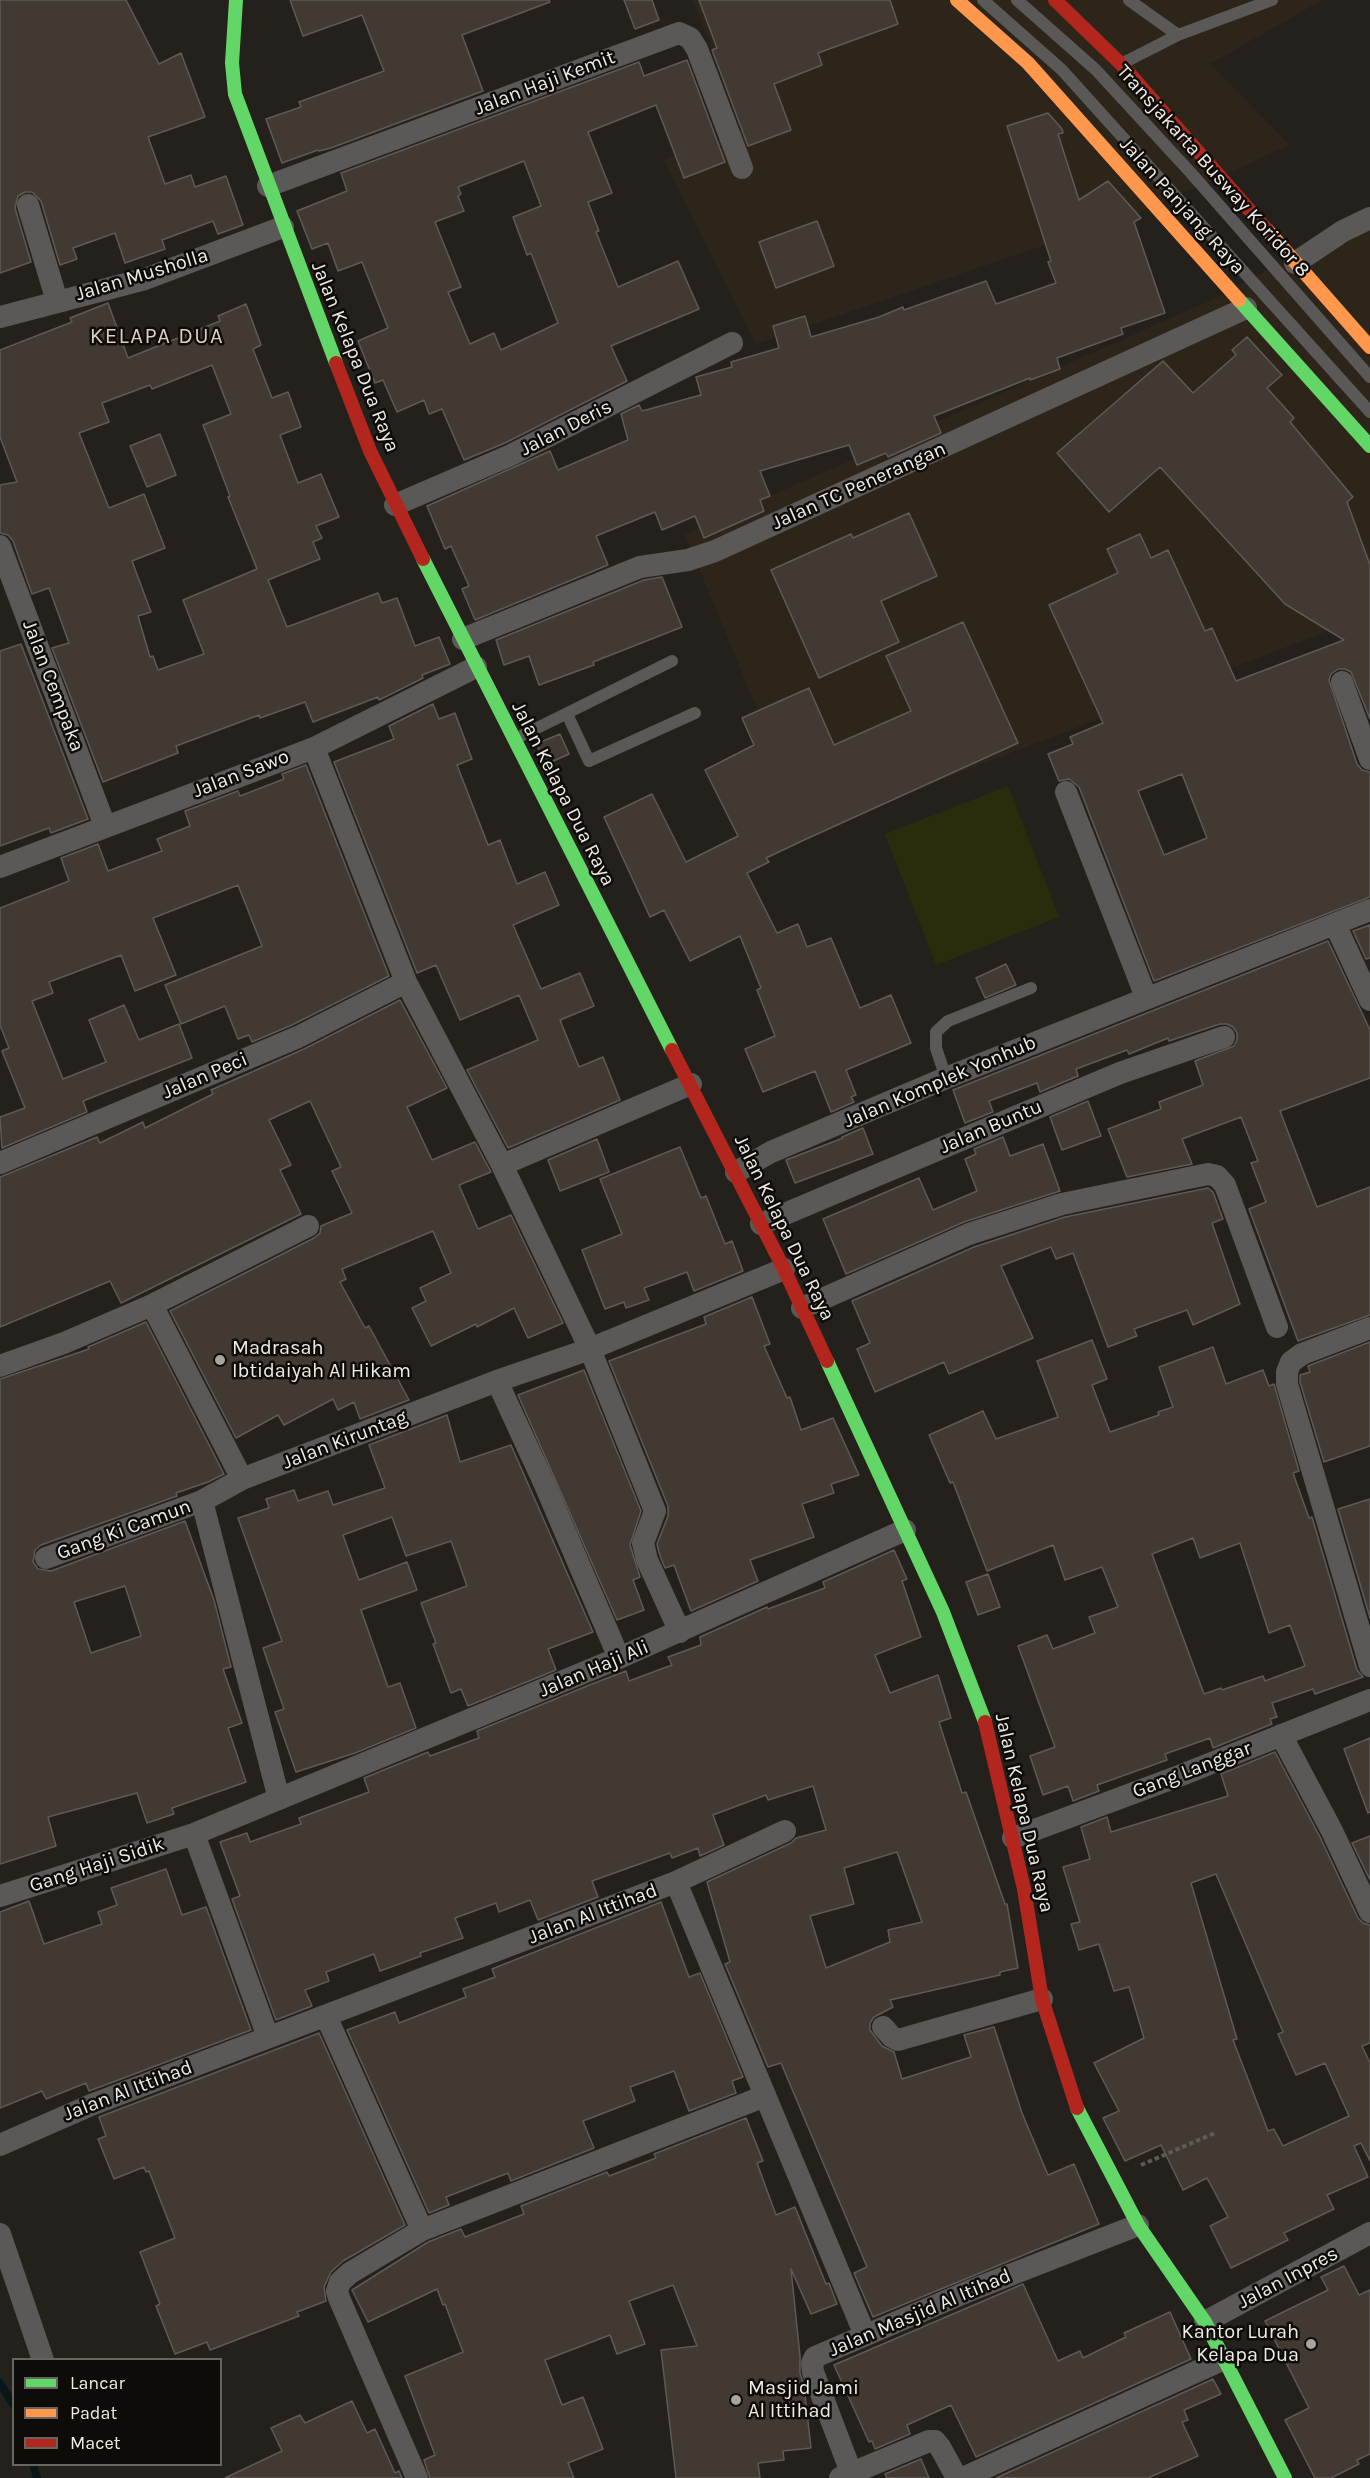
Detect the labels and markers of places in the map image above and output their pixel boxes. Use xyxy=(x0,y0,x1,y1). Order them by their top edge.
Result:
place label: Madrasah Ibtidaiyah Al Hikam xyxy=(232,1336,411,1383)
marker: Madrasah Ibtidaiyah Al Hikam xyxy=(213,1353,227,1367)
place label: Kantor Lurah Kelapa Dua xyxy=(1182,2320,1299,2367)
marker: Kantor Lurah Kelapa Dua xyxy=(1304,2337,1318,2351)
place label: Masjid Jami Al Ittihad xyxy=(748,2376,859,2423)
marker: Masjid Jami Al Ittihad xyxy=(729,2393,743,2407)

